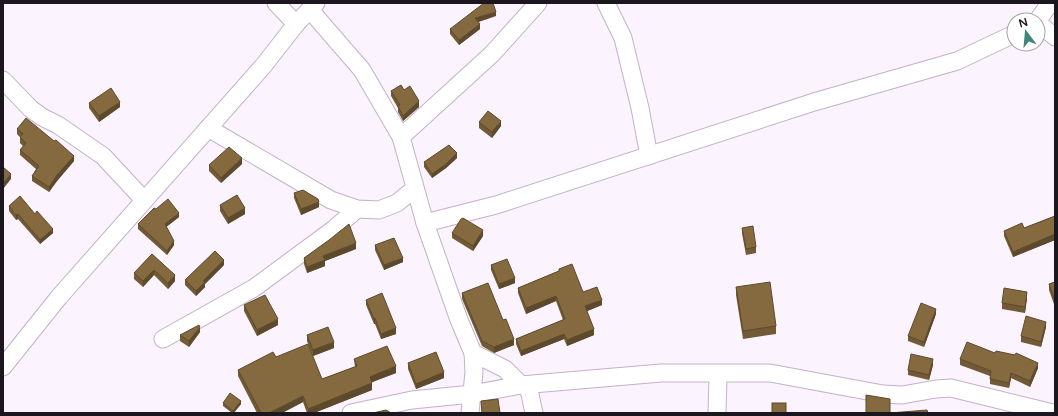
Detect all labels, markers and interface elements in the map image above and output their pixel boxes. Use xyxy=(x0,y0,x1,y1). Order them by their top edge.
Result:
north arrow xyxy=(1006,12,1046,52)
text: N xyxy=(1017,15,1029,30)

